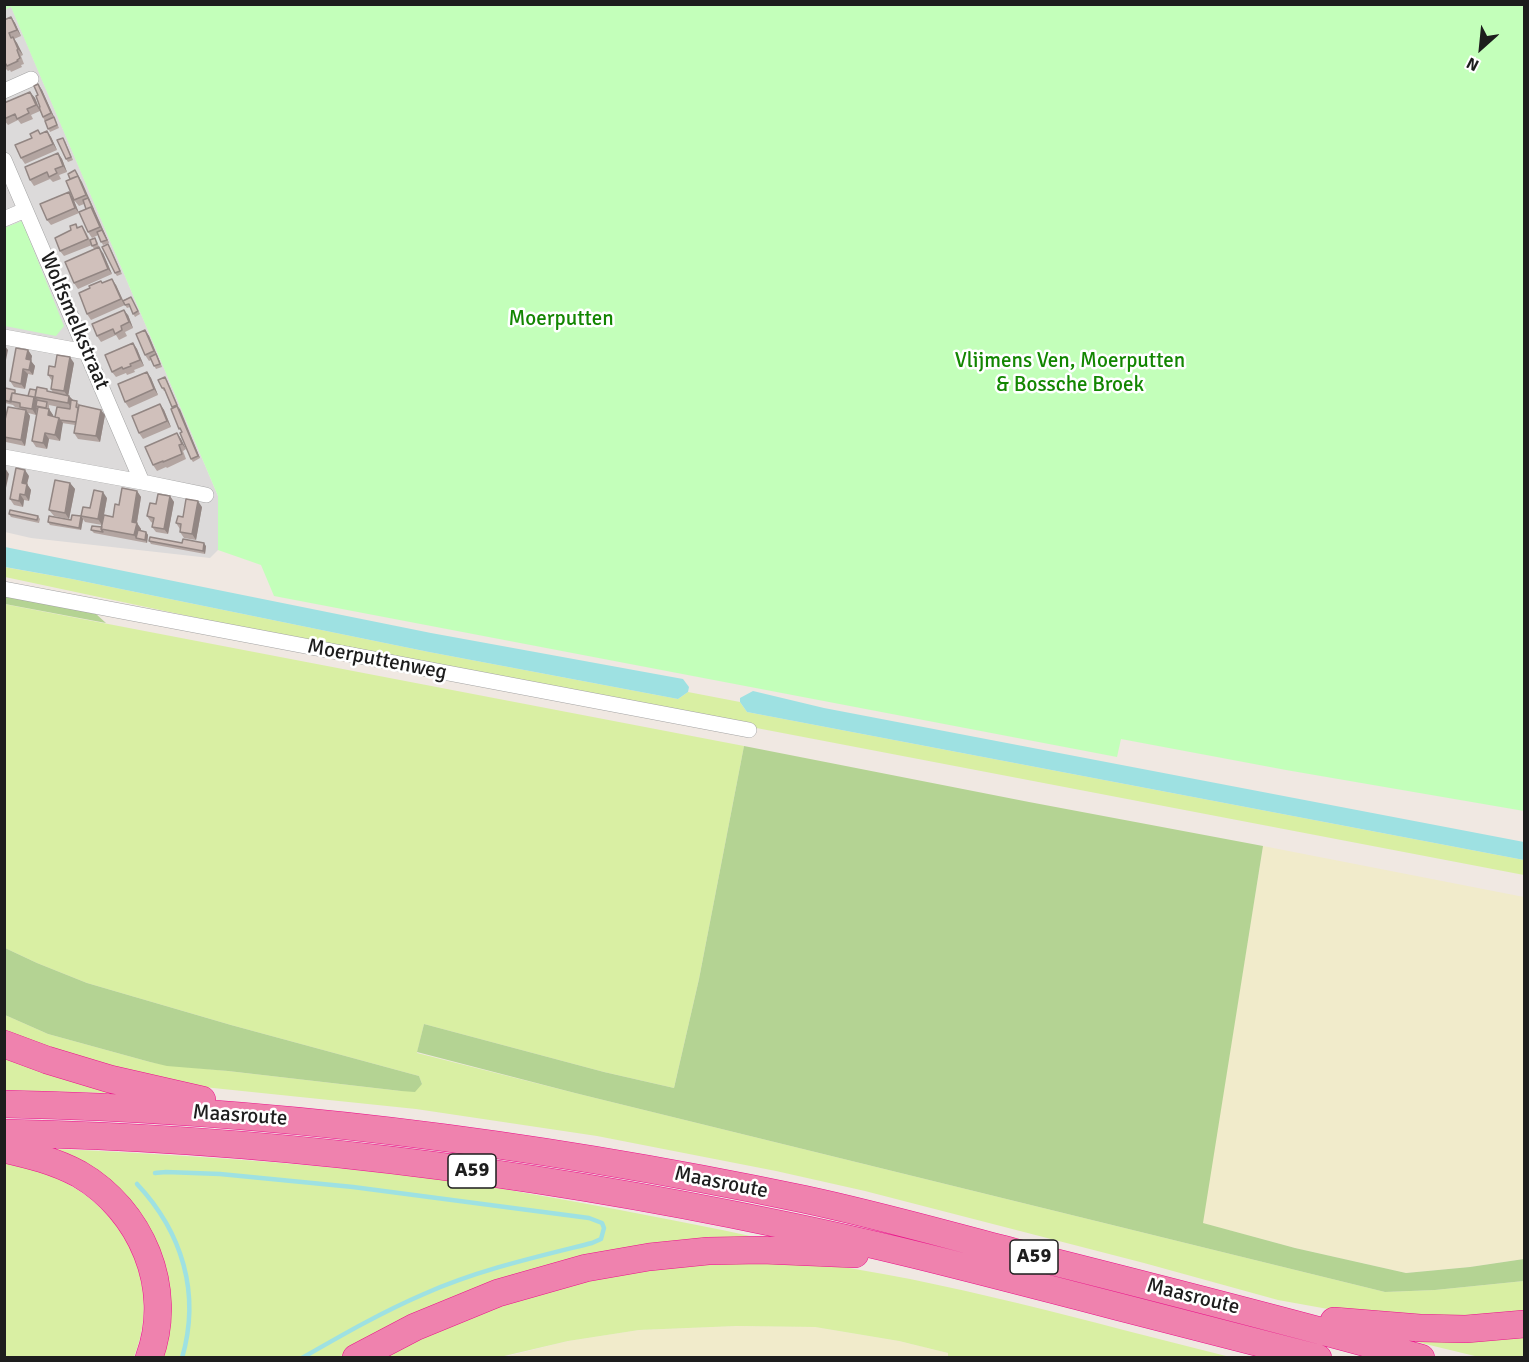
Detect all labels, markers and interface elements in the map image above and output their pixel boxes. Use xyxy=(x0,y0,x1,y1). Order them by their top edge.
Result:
north arrow xyxy=(1451,18,1511,78)
text: N xyxy=(1463,53,1482,75)
street label: Wolfsmelkstraat xyxy=(34,249,114,393)
park label: Moerputten xyxy=(508,306,614,332)
park label: Vlijmens Ven, Moerputten & Bossche Broek xyxy=(955,348,1185,398)
street label: Moerputtenweg xyxy=(305,634,449,686)
street label: Maasroute xyxy=(192,1100,288,1132)
road number: A59 xyxy=(448,1154,496,1188)
street label: Maasroute xyxy=(672,1162,770,1204)
road number: A59 xyxy=(1010,1240,1058,1274)
street label: Maasroute xyxy=(1144,1273,1242,1321)

